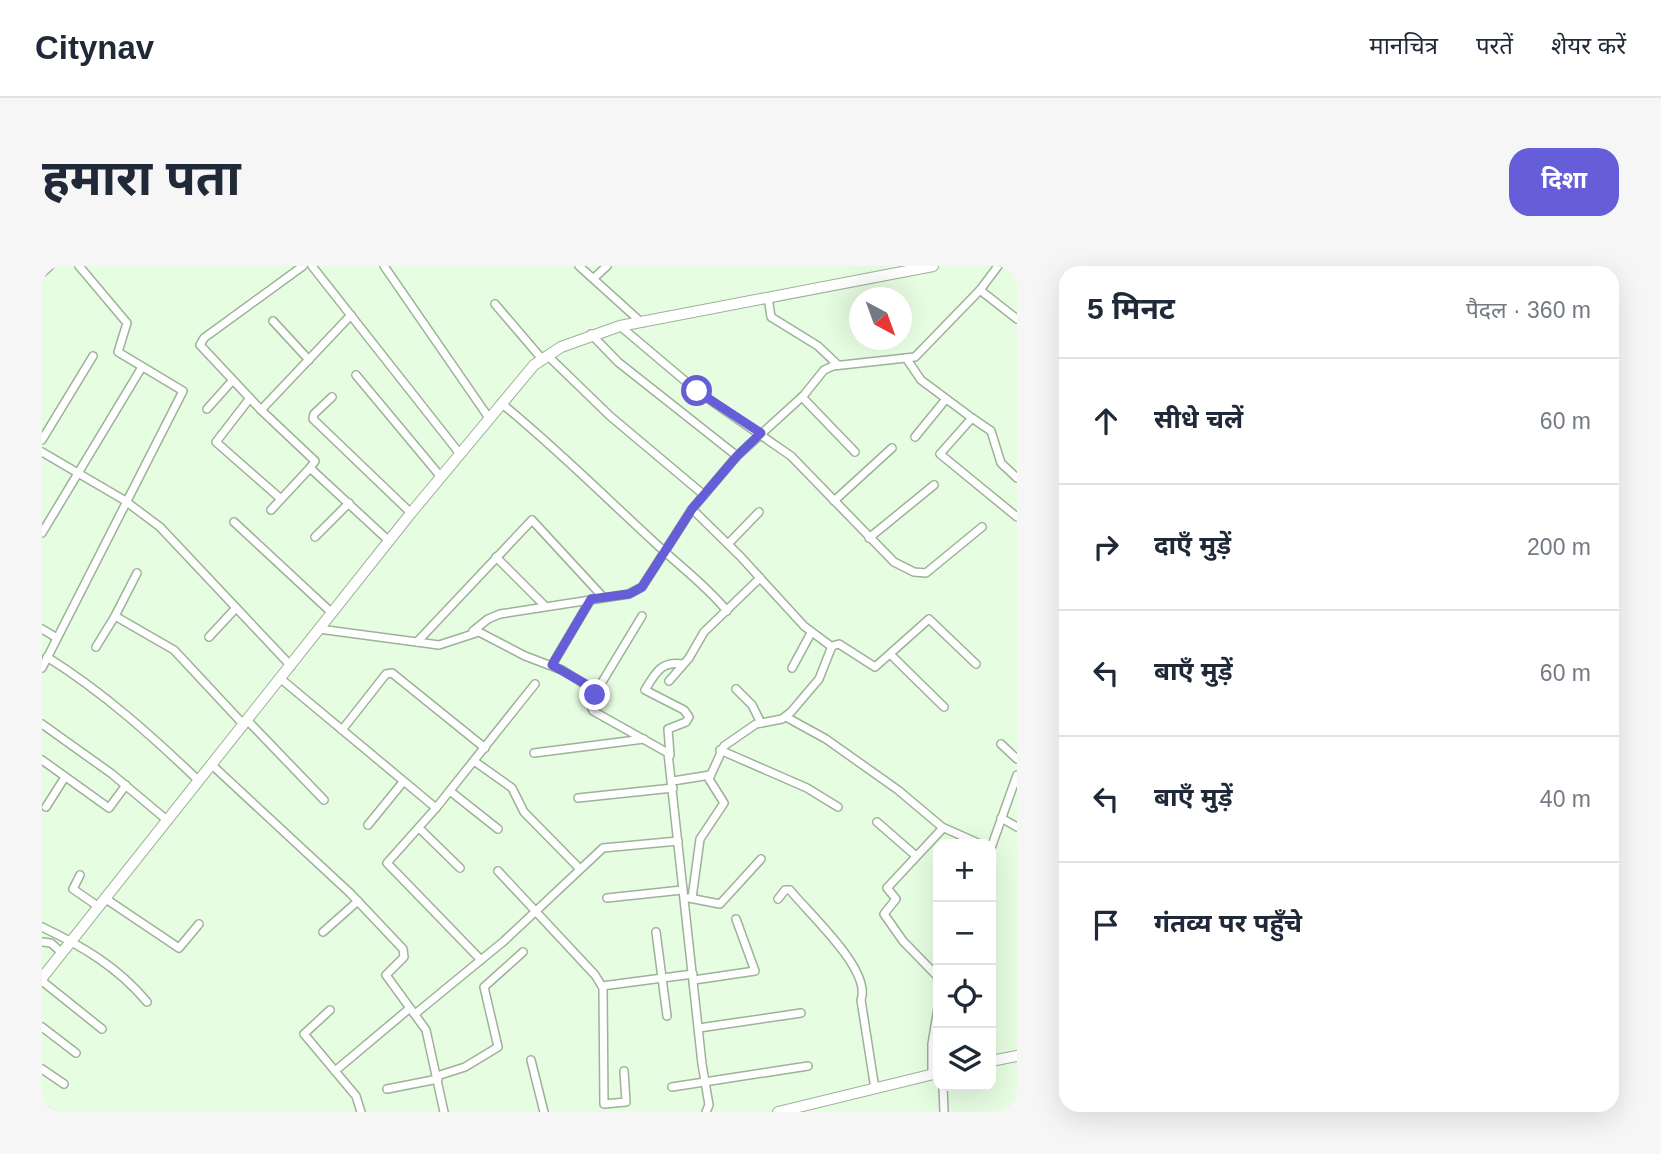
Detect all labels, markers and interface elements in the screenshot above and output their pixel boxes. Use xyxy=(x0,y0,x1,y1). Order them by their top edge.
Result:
text: Citynav xyxy=(35,29,154,66)
text: मानचित्र xyxy=(1369,32,1438,59)
text: परतें xyxy=(1476,32,1513,59)
text: शेयर करें xyxy=(1551,32,1626,59)
button: दिशा xyxy=(1509,148,1619,216)
text: हमारा पता xyxy=(42,151,241,205)
north arrow xyxy=(849,287,912,350)
text: 5 मिनट xyxy=(1087,292,1175,325)
text: पैदल · 360 m xyxy=(1466,297,1591,323)
route start xyxy=(681,375,712,406)
icon: ahead xyxy=(1087,402,1125,440)
text: सीधे चलें xyxy=(1154,404,1243,434)
text: 60 m xyxy=(1540,408,1591,434)
icon: right xyxy=(1087,528,1125,566)
text: दाएँ मुड़ें xyxy=(1154,530,1231,560)
text: 200 m xyxy=(1527,534,1591,560)
icon: left xyxy=(1087,654,1125,692)
text: बाएँ मुड़ें xyxy=(1154,656,1233,686)
text: 60 m xyxy=(1540,660,1591,686)
route end xyxy=(579,679,610,710)
icon: left xyxy=(1087,780,1125,818)
text: बाएँ मुड़ें xyxy=(1154,782,1233,812)
text: 40 m xyxy=(1540,786,1591,812)
map controls xyxy=(933,839,996,1091)
button: + xyxy=(933,839,996,902)
button: − xyxy=(933,902,996,965)
icon: arrive xyxy=(1087,906,1125,944)
text: गंतव्य पर पहुँचे xyxy=(1154,908,1302,938)
button: locate xyxy=(933,965,996,1028)
button: layers xyxy=(933,1028,996,1091)

